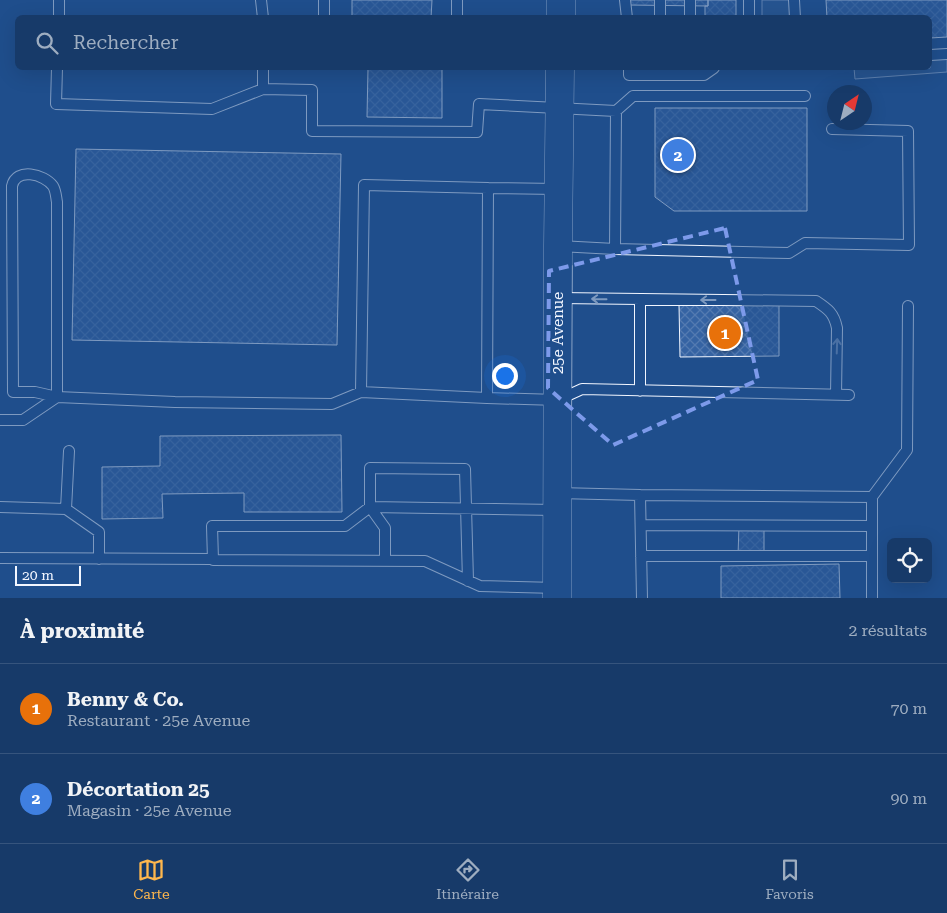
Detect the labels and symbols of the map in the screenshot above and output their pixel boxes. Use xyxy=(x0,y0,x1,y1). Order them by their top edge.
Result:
north arrow xyxy=(827,85,872,130)
pin: 2 xyxy=(662,136,694,174)
street label: 25e Avenue xyxy=(549,292,567,374)
one-way arrow xyxy=(591,294,608,304)
one-way arrow xyxy=(700,295,716,305)
pin: 1 xyxy=(709,314,741,352)
one-way arrow xyxy=(832,338,842,354)
your location xyxy=(492,363,518,389)
scale bar xyxy=(15,563,81,586)

